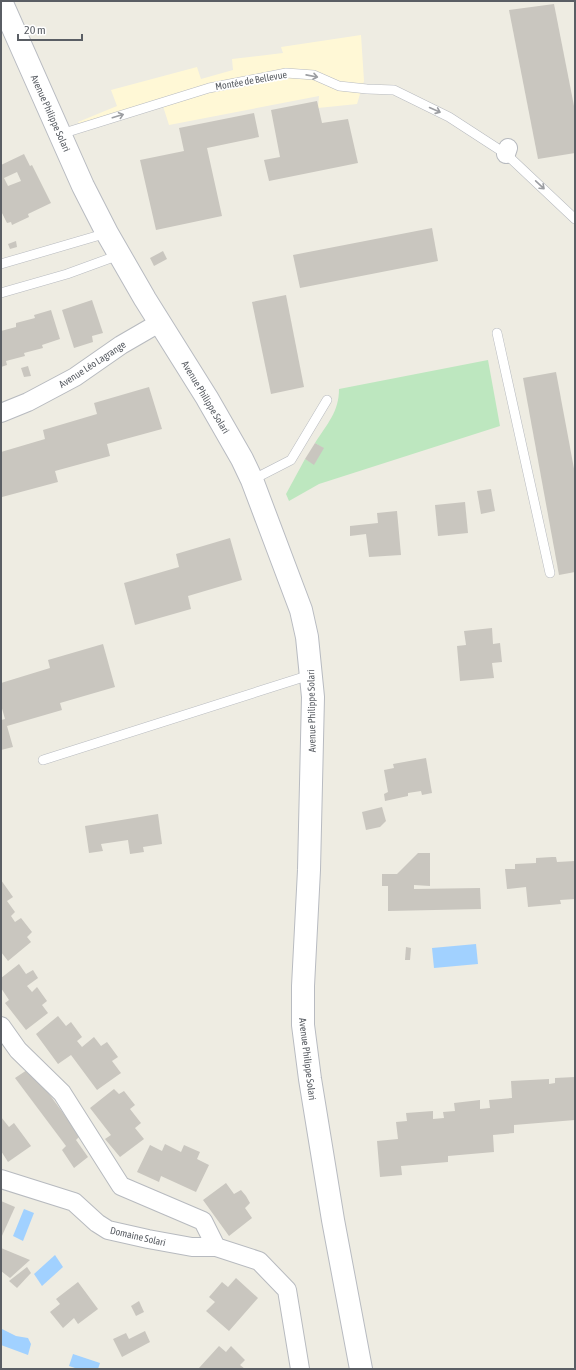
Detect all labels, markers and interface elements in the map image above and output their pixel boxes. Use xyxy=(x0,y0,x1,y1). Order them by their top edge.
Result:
scale bar xyxy=(18,16,82,42)
text: 20 m xyxy=(24,23,46,37)
street label: Montée de Bellevue xyxy=(214,69,288,92)
one-way arrow xyxy=(305,72,318,80)
street label: Avenue Philippe Solari xyxy=(29,73,72,153)
one-way arrow xyxy=(428,107,440,114)
one-way arrow xyxy=(111,112,124,119)
one-way arrow xyxy=(535,181,545,190)
street label: Avenue Léo Lagrange xyxy=(57,339,128,390)
street label: Avenue Philippe Solari xyxy=(180,359,232,436)
street label: Avenue Philippe Solari xyxy=(305,669,318,753)
street label: Avenue Philippe Solari xyxy=(297,1017,318,1101)
street label: Domaine Solari xyxy=(109,1225,167,1248)

